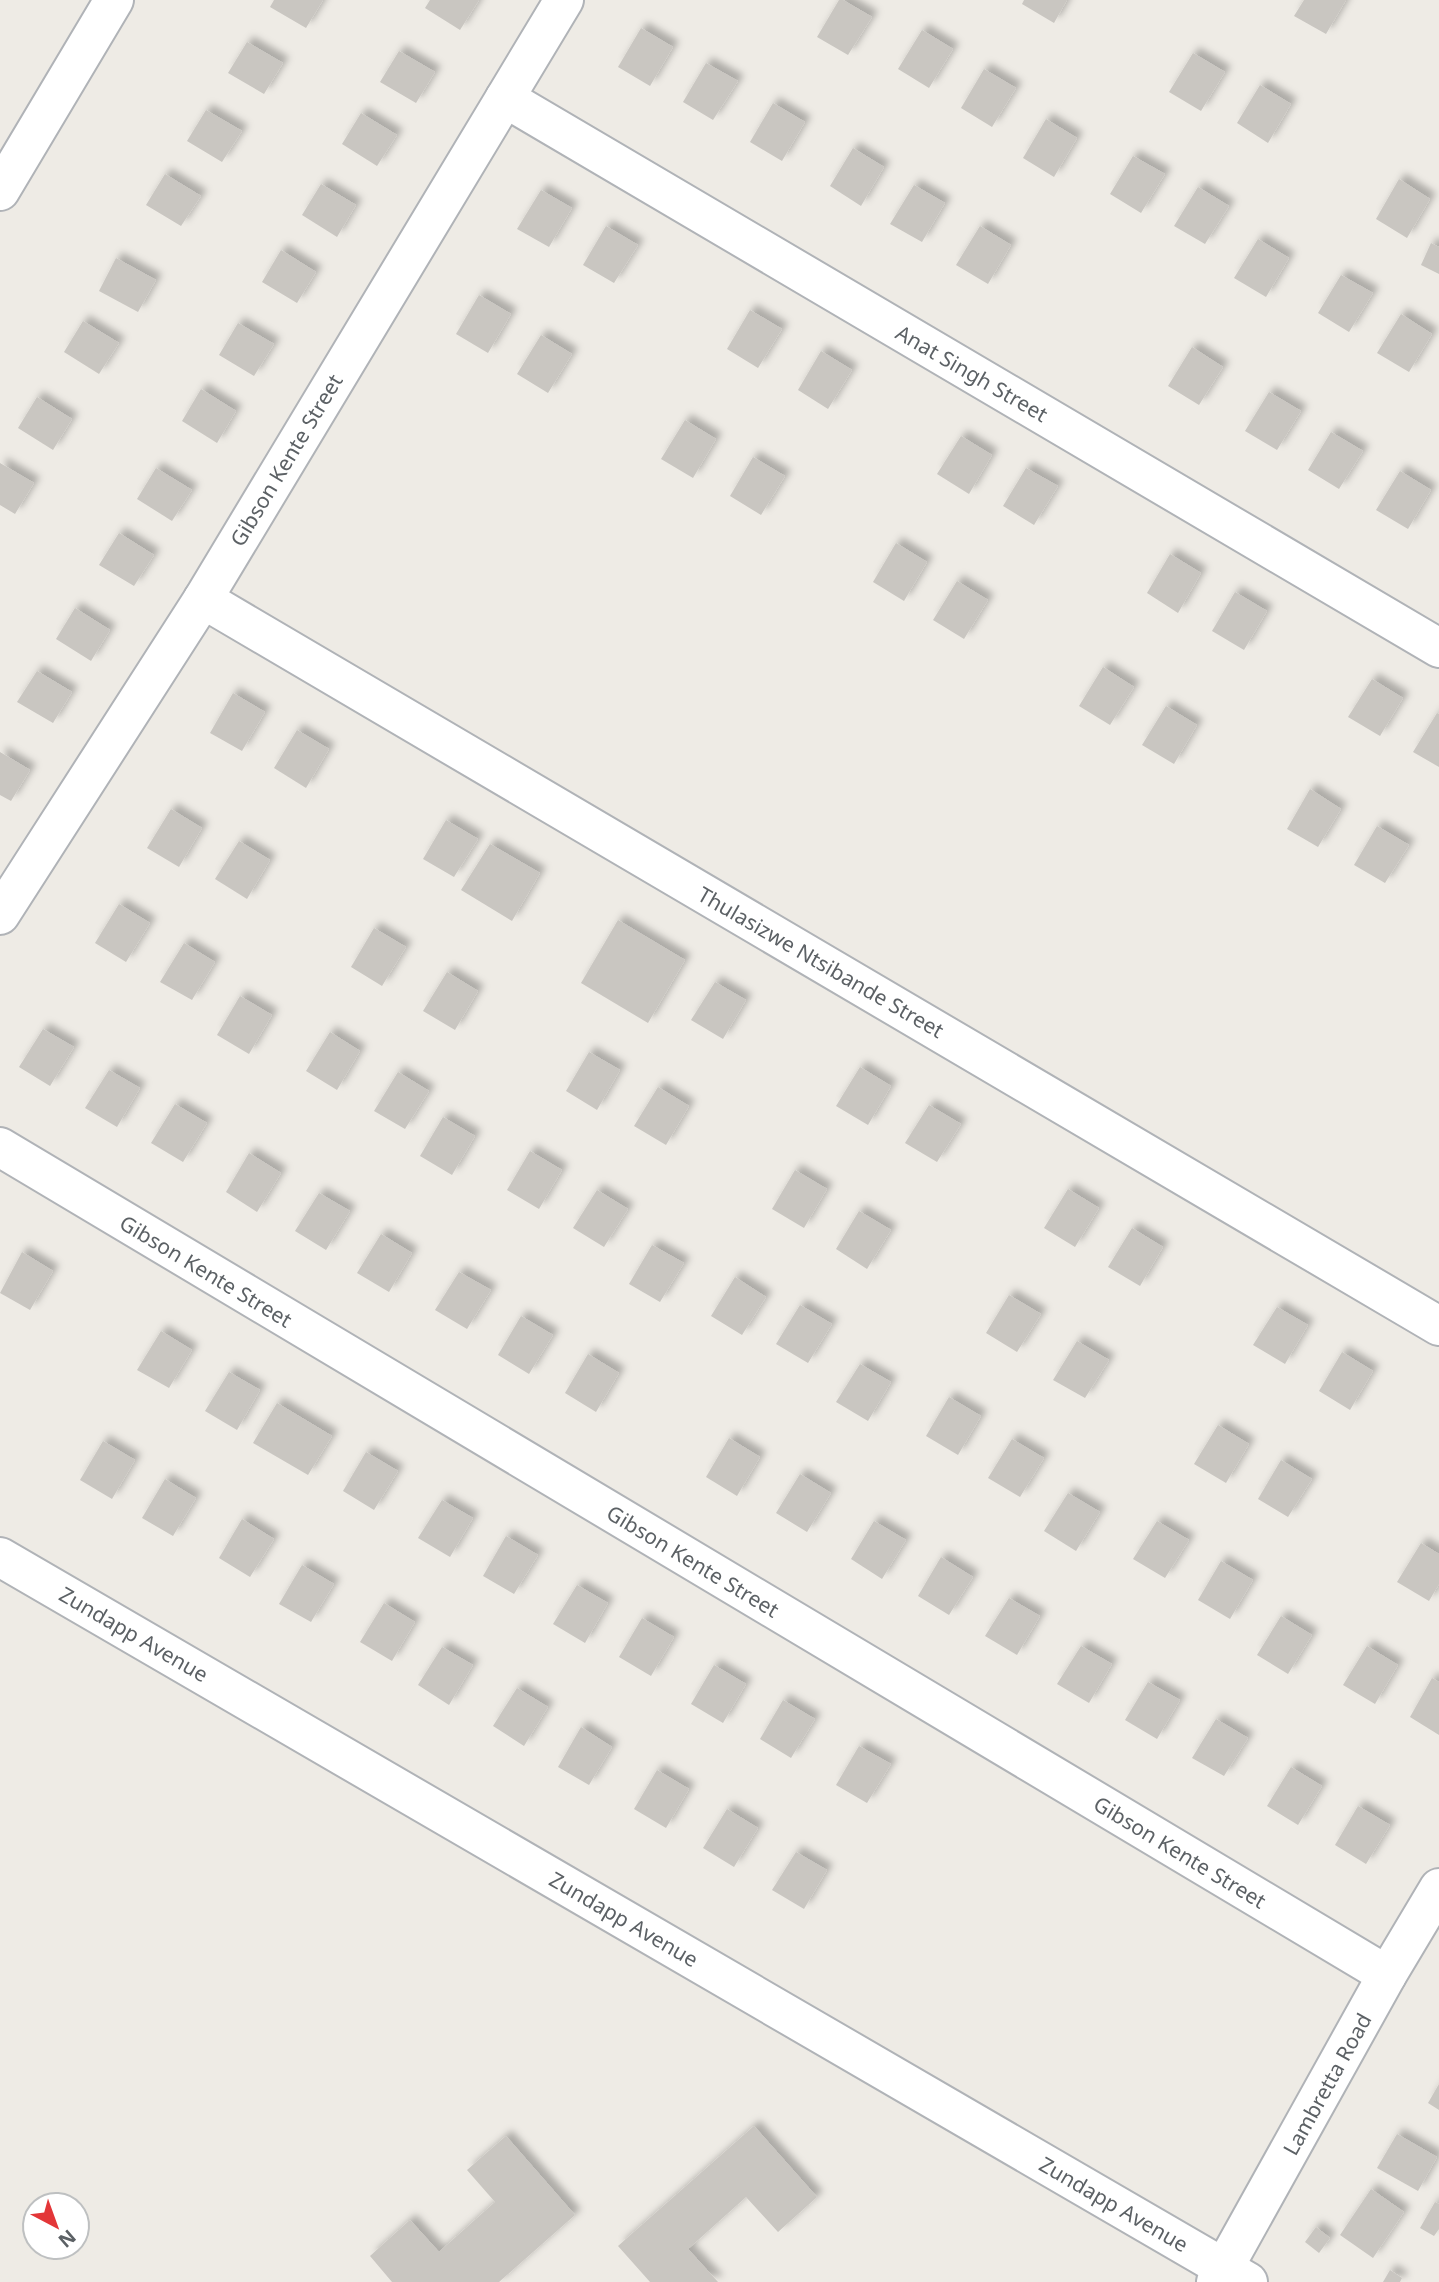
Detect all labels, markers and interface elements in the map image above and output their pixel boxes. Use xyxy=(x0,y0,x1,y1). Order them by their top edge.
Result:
street label: Anat Singh Street xyxy=(891,318,1053,428)
street label: Gibson Kente Street xyxy=(223,368,349,551)
street label: Thulasizwe Ntsibande Street xyxy=(693,880,949,1044)
street label: Gibson Kente Street xyxy=(115,1208,298,1334)
street label: Gibson Kente Street xyxy=(602,1498,785,1624)
street label: Zundapp Avenue xyxy=(54,1580,214,1688)
street label: Gibson Kente Street xyxy=(1089,1789,1272,1915)
street label: Zundapp Avenue xyxy=(544,1865,704,1973)
street label: Lambretta Road xyxy=(1276,2008,1378,2160)
street label: Zundapp Avenue xyxy=(1034,2150,1194,2258)
north arrow xyxy=(21,2191,91,2261)
text: N xyxy=(53,2224,82,2254)

